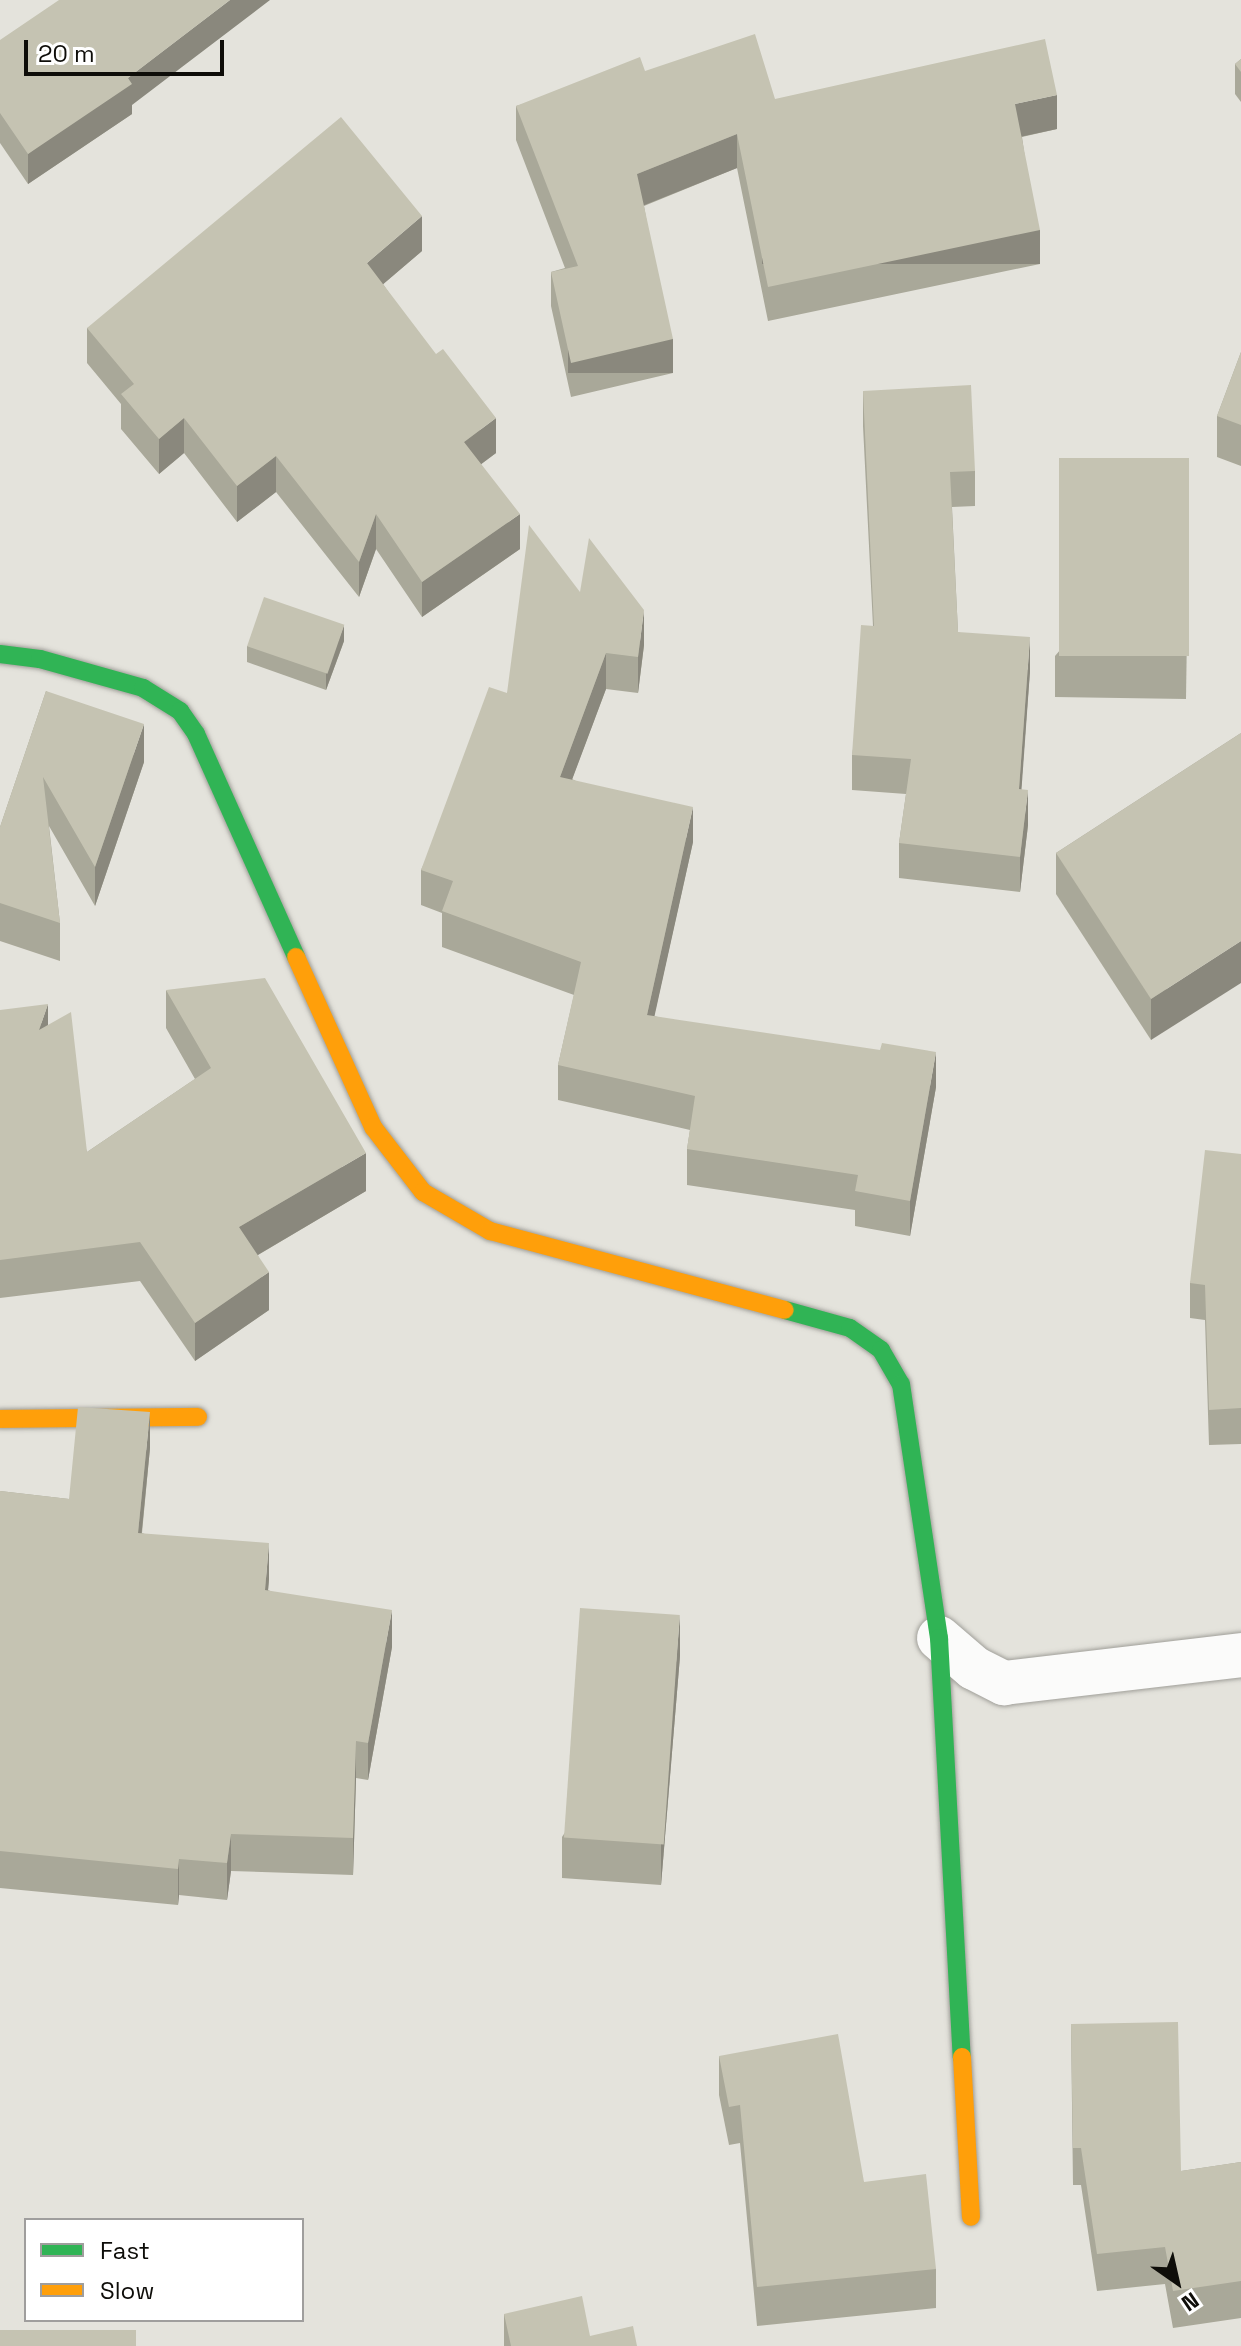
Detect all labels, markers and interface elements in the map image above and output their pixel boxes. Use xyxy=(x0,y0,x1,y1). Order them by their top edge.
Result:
scale bar xyxy=(28,24,228,74)
text: 20 m xyxy=(38,38,95,69)
legend xyxy=(24,2218,304,2322)
text: Fast xyxy=(100,2235,150,2266)
north arrow xyxy=(1137,2242,1217,2322)
text: Slow xyxy=(100,2275,154,2306)
text: N xyxy=(1176,2286,1204,2318)

